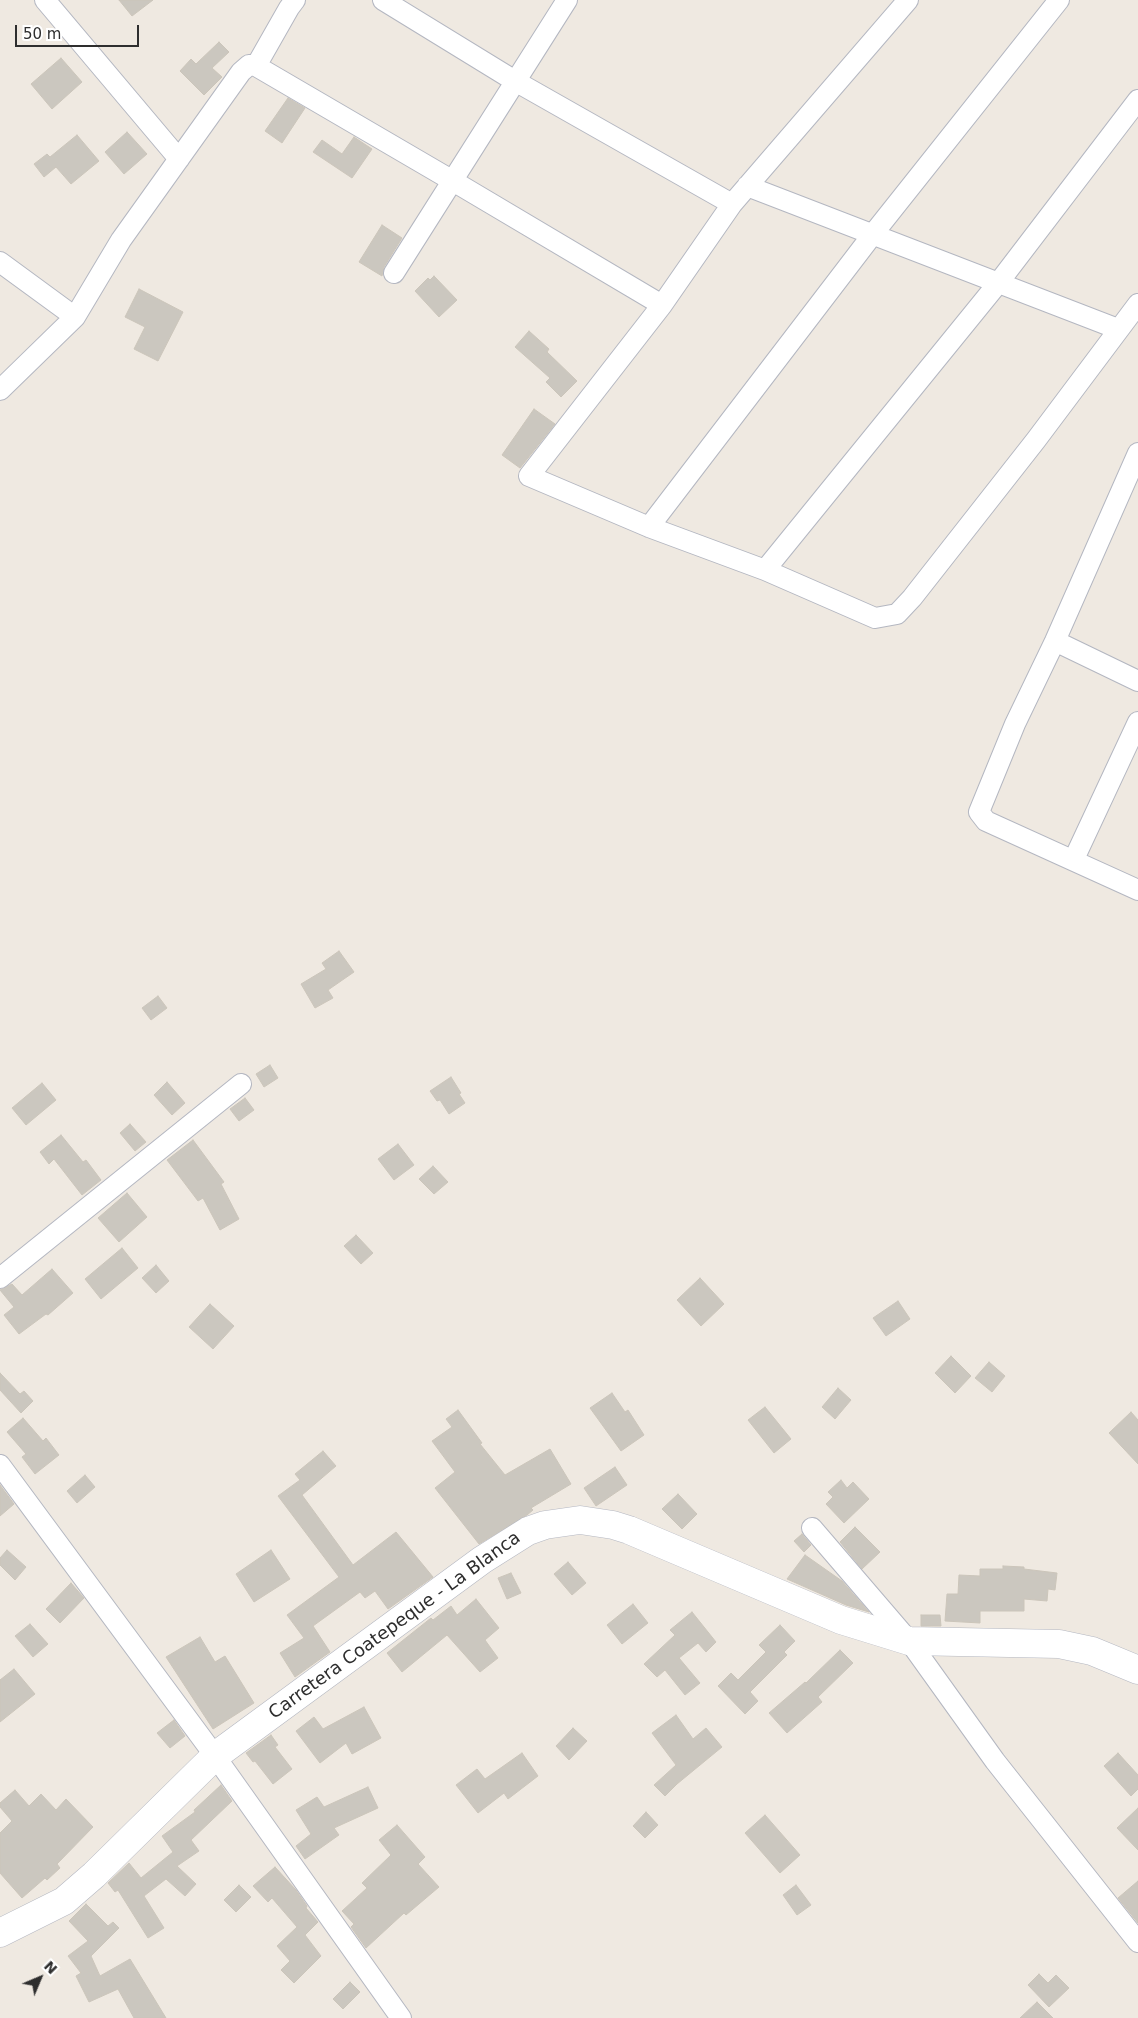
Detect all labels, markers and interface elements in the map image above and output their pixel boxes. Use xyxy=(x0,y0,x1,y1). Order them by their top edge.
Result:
scale bar xyxy=(18,15,141,47)
text: 50 m xyxy=(23,25,61,43)
street label: Carretera Coatepeque - La Blanca xyxy=(265,1527,525,1725)
north arrow xyxy=(15,1953,65,2003)
text: N xyxy=(41,1958,60,1977)

